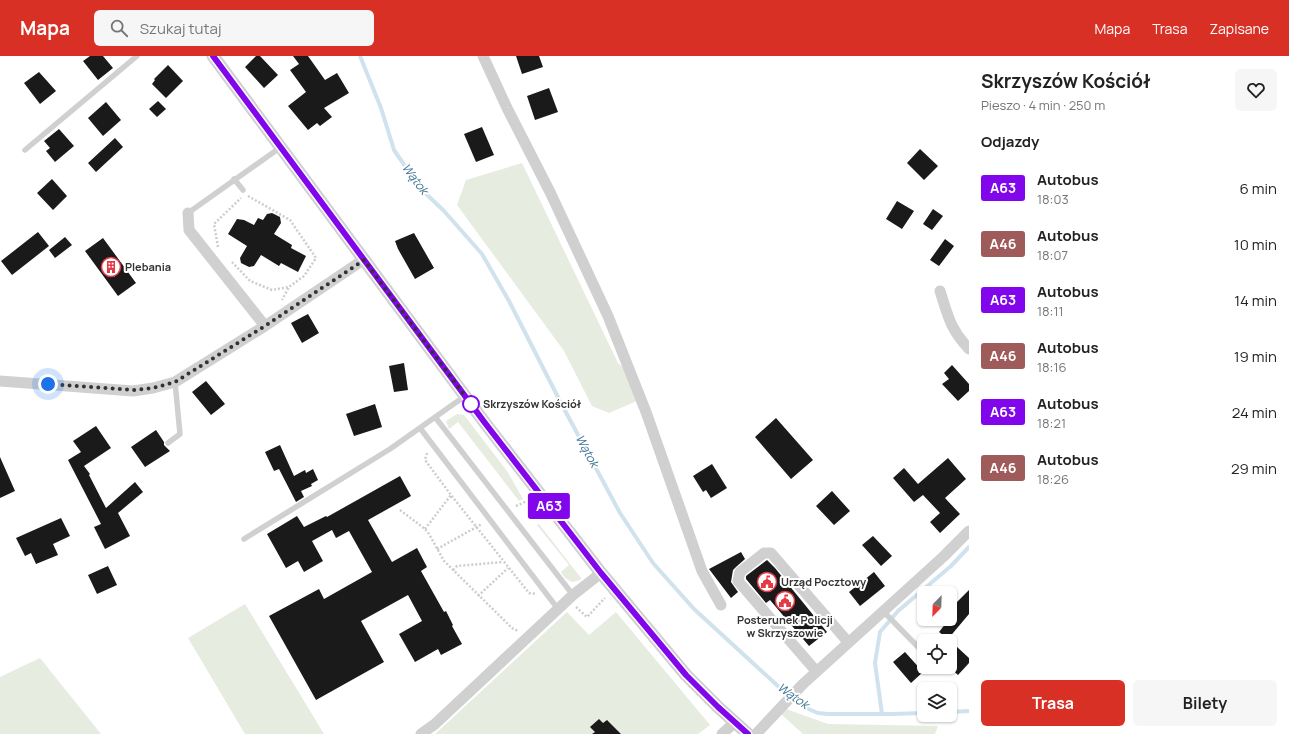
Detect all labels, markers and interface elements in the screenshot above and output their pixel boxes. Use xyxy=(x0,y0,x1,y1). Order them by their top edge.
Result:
search box xyxy=(94,10,374,46)
text: Mapa xyxy=(20,15,70,41)
icon: search xyxy=(108,17,130,39)
text: Szukaj tutaj xyxy=(140,18,222,39)
text: Mapa xyxy=(1095,19,1130,38)
text: Trasa xyxy=(1152,19,1187,38)
text: Zapisane xyxy=(1209,19,1269,38)
text: Skrzyszów Kościół xyxy=(981,68,1151,94)
button: heart xyxy=(1235,69,1277,111)
text: Pieszo · 4 min · 250 m xyxy=(981,96,1105,114)
text: Odjazdy xyxy=(981,131,1040,152)
water label: Wątok xyxy=(398,160,434,199)
text: Autobus xyxy=(1037,169,1099,190)
text: A63 xyxy=(990,178,1016,197)
text: 6 min xyxy=(1240,178,1277,199)
text: 18:03 xyxy=(1037,190,1069,208)
text: Autobus xyxy=(1037,225,1099,246)
text: A46 xyxy=(989,234,1017,253)
text: 10 min xyxy=(1234,234,1277,255)
text: 18:07 xyxy=(1037,246,1068,264)
building icon: Plebania xyxy=(100,256,122,278)
place label: Plebania xyxy=(125,259,171,274)
text: Autobus xyxy=(1037,281,1099,302)
text: A63 xyxy=(990,290,1016,309)
text: 14 min xyxy=(1234,290,1277,311)
text: 18:11 xyxy=(1037,302,1064,320)
text: Autobus xyxy=(1037,337,1099,358)
text: A46 xyxy=(989,346,1017,365)
text: 19 min xyxy=(1234,346,1277,367)
text: 18:16 xyxy=(1037,358,1067,376)
your location xyxy=(38,374,58,394)
text: Autobus xyxy=(1037,393,1099,414)
marker: Skrzyszów Kościół xyxy=(462,395,480,413)
place label: Skrzyszów Kościół xyxy=(483,396,582,411)
text: A63 xyxy=(990,402,1016,421)
text: 24 min xyxy=(1232,402,1277,423)
text: 18:21 xyxy=(1037,414,1066,432)
water label: Wątok xyxy=(572,431,604,472)
text: Autobus xyxy=(1037,449,1099,470)
text: A46 xyxy=(989,458,1017,477)
text: 29 min xyxy=(1231,458,1277,479)
text: 18:26 xyxy=(1037,470,1069,488)
line badge: A63 xyxy=(526,493,572,519)
text: A63 xyxy=(536,496,562,515)
public building icon: Urząd Pocztowy xyxy=(756,571,778,593)
place label: Urząd Pocztowy xyxy=(781,574,867,589)
north arrow xyxy=(917,586,957,626)
map controls xyxy=(917,586,957,722)
public building icon: Posterunek Policji w Skrzyszowie xyxy=(774,590,796,612)
place label: Posterunek Policji w Skrzyszowie xyxy=(737,612,833,640)
button: locate xyxy=(917,634,957,674)
water label: Wątok xyxy=(774,679,814,714)
button: Trasa xyxy=(981,680,1125,726)
button: Bilety xyxy=(1133,680,1277,726)
button: layers xyxy=(917,682,957,722)

